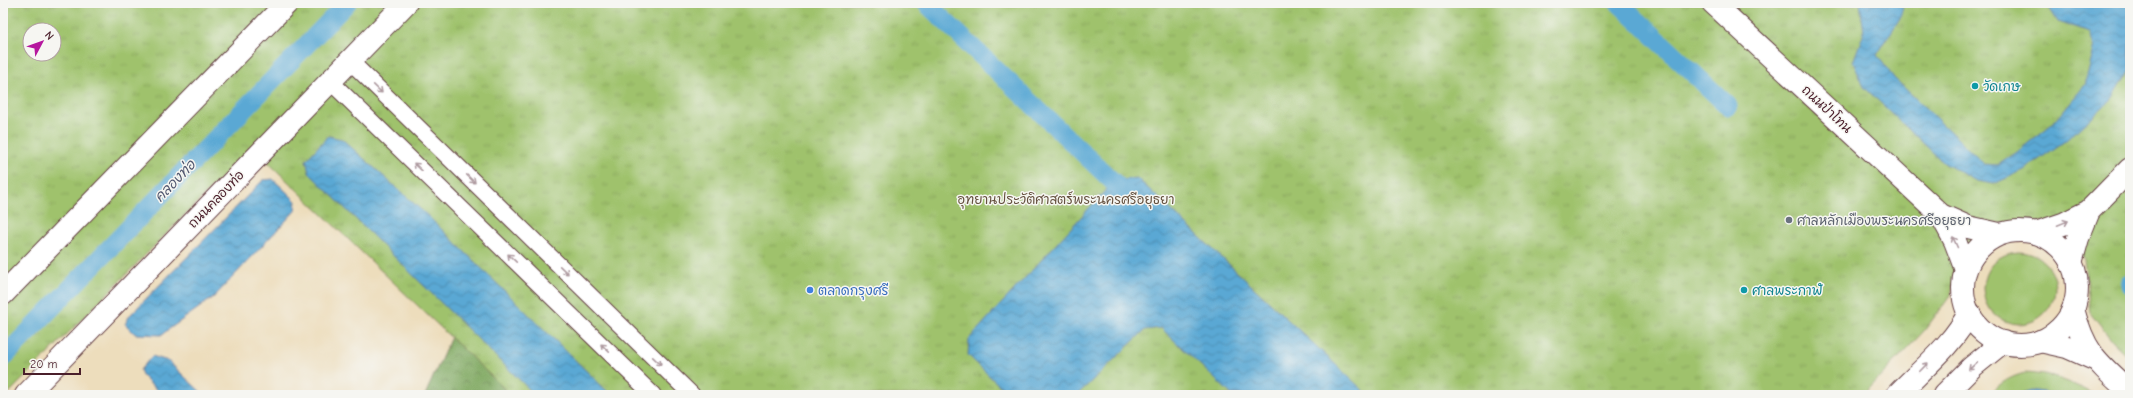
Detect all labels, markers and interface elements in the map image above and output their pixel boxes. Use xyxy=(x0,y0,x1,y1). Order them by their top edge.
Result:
north arrow xyxy=(22,22,62,62)
text: N xyxy=(42,29,56,43)
place label: วัดเกษ xyxy=(1983,79,2021,94)
street label: ถนนป่าโทน xyxy=(1799,81,1857,136)
marker: วัดเกษ xyxy=(1970,81,1980,91)
one-way arrow xyxy=(373,84,383,94)
water label: คลองท่อ xyxy=(150,155,200,205)
one-way arrow xyxy=(413,162,423,172)
street label: ถนนคลองท่อ xyxy=(184,166,247,231)
one-way arrow xyxy=(466,174,476,184)
park label: อุทยานประวัติศาสตร์พระนครศรีอยุธยา xyxy=(958,190,1174,209)
place label: ศาลหลักเมืองพระนครศรีอยุธยา xyxy=(1797,212,1971,230)
marker: ศาลหลักเมืองพระนครศรีอยุธยา xyxy=(1784,215,1794,225)
one-way arrow xyxy=(2057,219,2069,227)
one-way arrow xyxy=(1951,236,1958,248)
one-way arrow xyxy=(507,253,517,262)
one-way arrow xyxy=(559,265,569,275)
place label: ตลาดกรุงศรี xyxy=(818,282,889,300)
place label: ศาลพระกาฬ xyxy=(1752,283,1824,298)
marker: ตลาดกรุงศรี xyxy=(805,285,815,295)
marker: ศาลพระกาฬ xyxy=(1739,285,1749,295)
one-way arrow xyxy=(600,343,610,353)
scale bar xyxy=(24,350,80,376)
one-way arrow xyxy=(652,356,662,366)
text: 20 m xyxy=(30,357,58,371)
one-way arrow xyxy=(1920,362,1929,372)
one-way arrow xyxy=(1968,362,1978,371)

